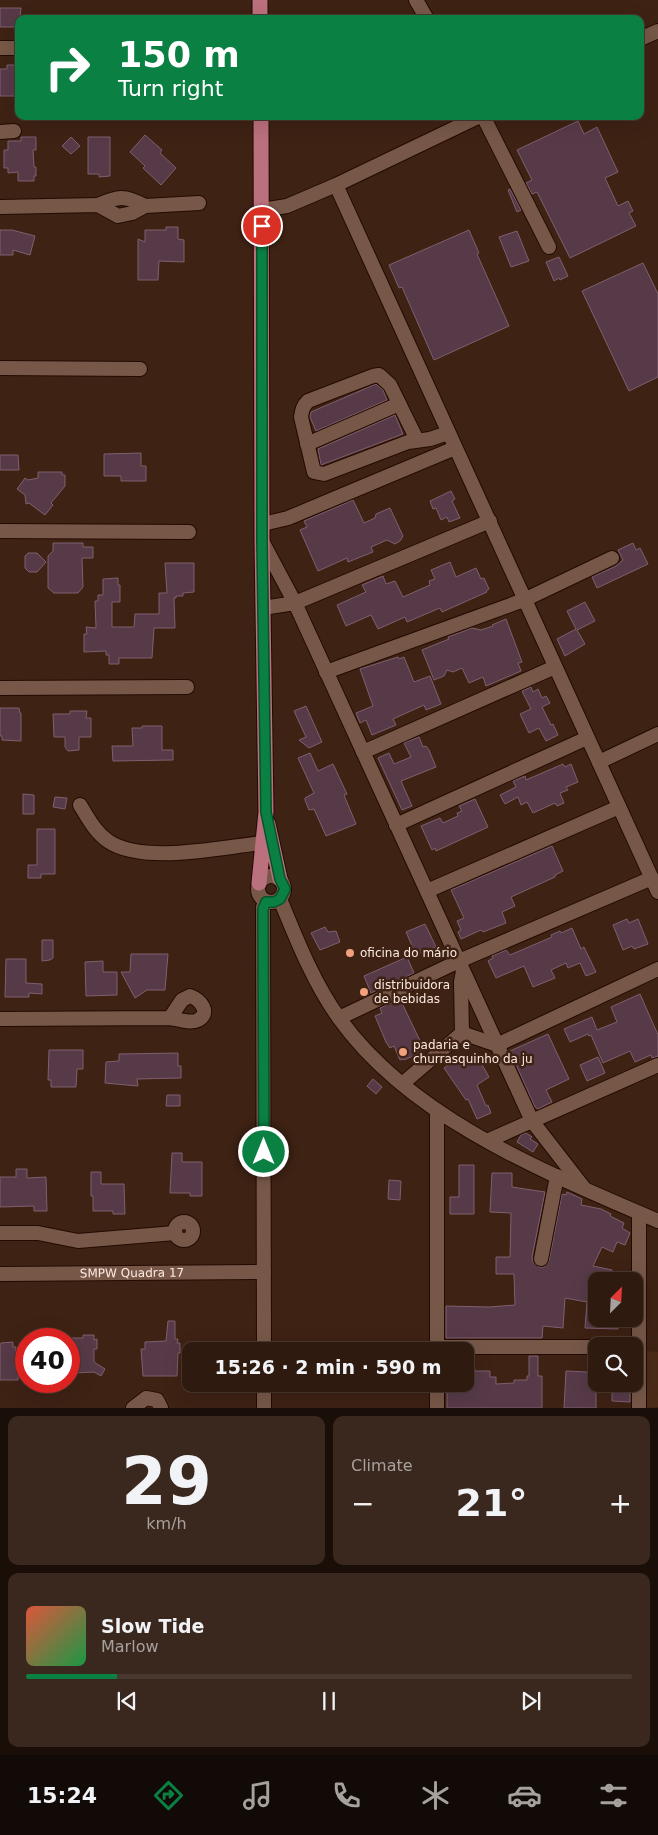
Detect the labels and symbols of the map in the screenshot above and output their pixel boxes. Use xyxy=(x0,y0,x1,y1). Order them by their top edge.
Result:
pin xyxy=(241,205,283,247)
place label: oficina do mário xyxy=(360,946,457,960)
marker: oficina do mário xyxy=(344,947,356,959)
place label: distribuidora de bebidas xyxy=(374,978,450,1006)
marker: distribuidora de bebidas xyxy=(358,986,370,998)
place label: padaria e churrasquinho da ju xyxy=(413,1038,533,1066)
marker: padaria e churrasquinho da ju xyxy=(397,1046,409,1058)
position arrow xyxy=(237,1125,289,1177)
street label: SMPW Quadra 17 xyxy=(80,1266,184,1280)
north arrow xyxy=(588,1272,642,1328)
speed limit sign: 40 xyxy=(15,1328,80,1393)

